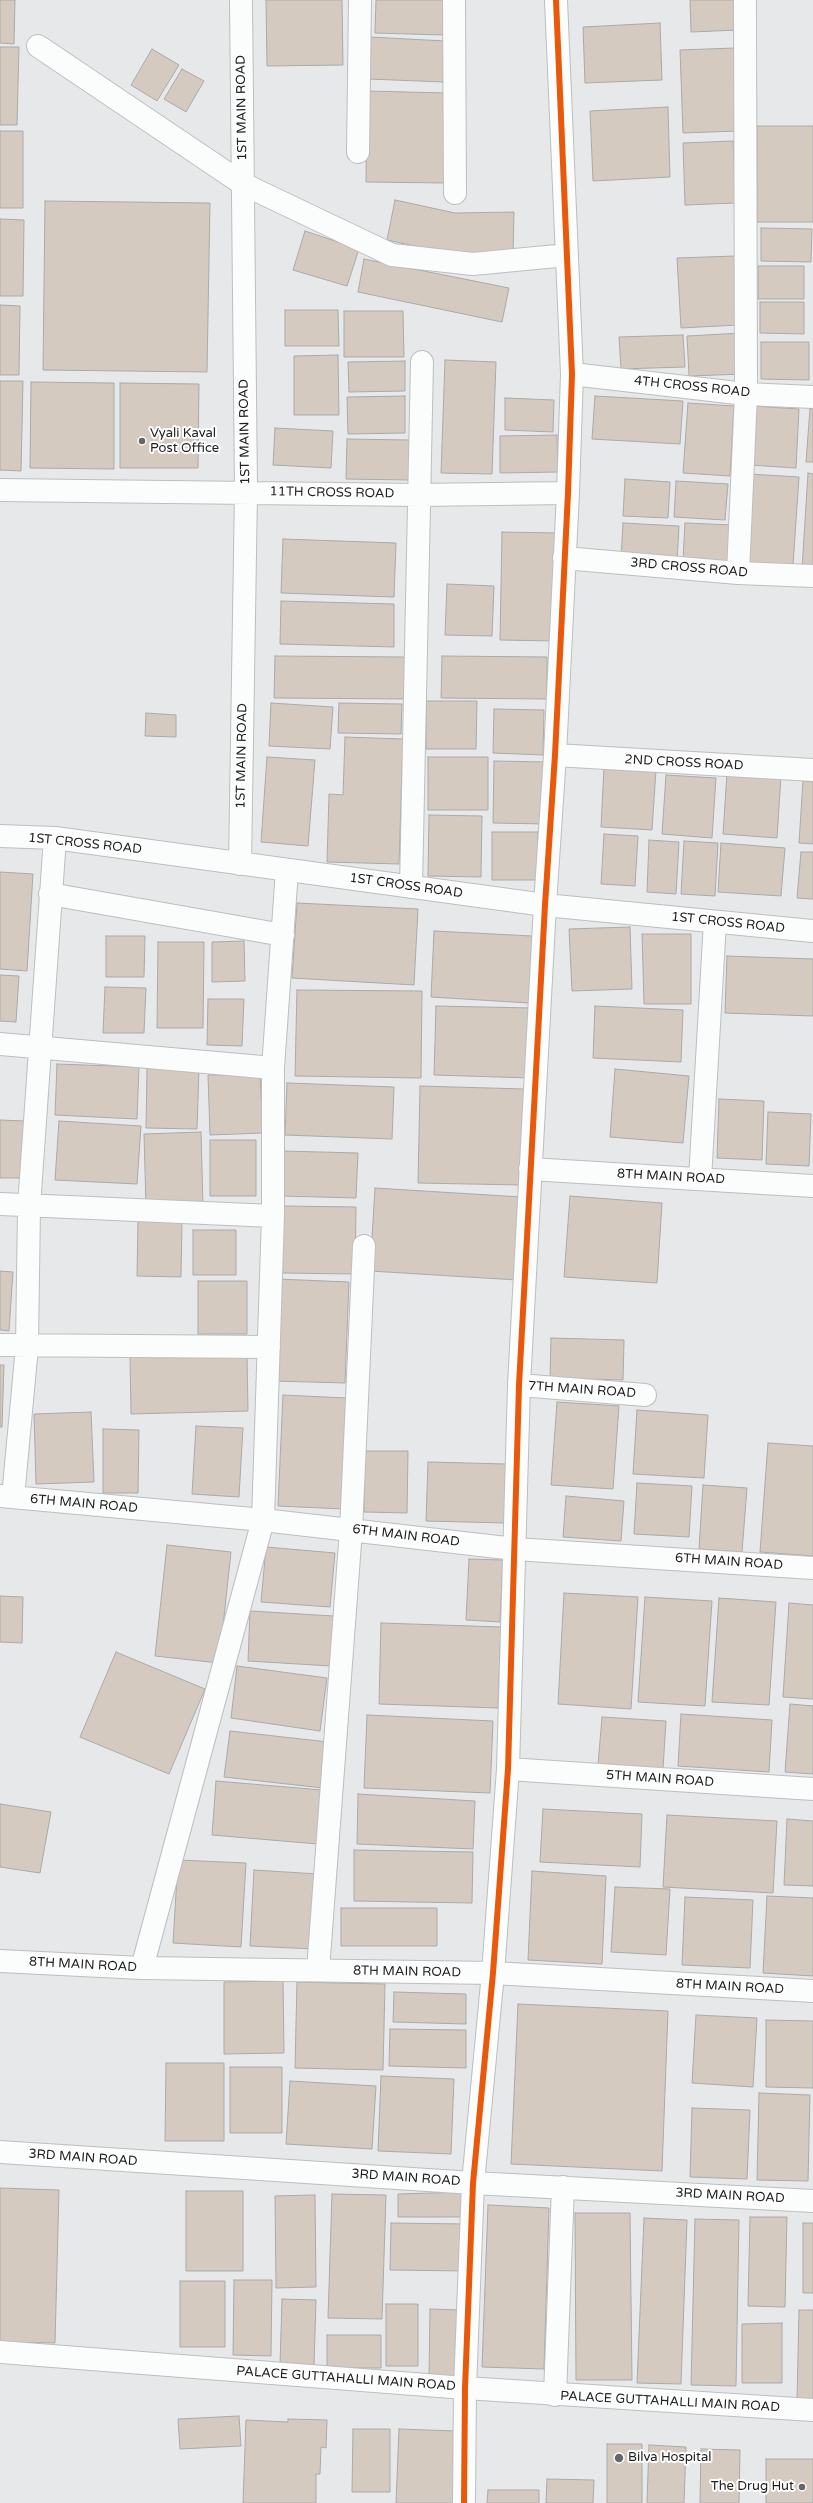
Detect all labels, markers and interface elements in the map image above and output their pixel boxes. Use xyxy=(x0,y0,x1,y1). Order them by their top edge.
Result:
street label: 1ST MAIN ROAD xyxy=(233,55,251,161)
street label: 4TH CROSS ROAD xyxy=(633,373,751,401)
street label: 1ST MAIN ROAD xyxy=(236,379,254,485)
place label: Vyali Kaval Post Office xyxy=(150,426,219,457)
marker: Vyali Kaval Post Office xyxy=(137,436,147,446)
street label: 11TH CROSS ROAD xyxy=(269,484,395,502)
street label: 3RD CROSS ROAD xyxy=(630,555,748,581)
street label: 1ST MAIN ROAD xyxy=(233,703,251,809)
street label: 2ND CROSS ROAD xyxy=(624,752,744,774)
street label: 1ST CROSS ROAD xyxy=(27,830,143,858)
street label: 1ST CROSS ROAD xyxy=(348,870,464,902)
street label: 1ST CROSS ROAD xyxy=(670,909,786,937)
street label: 8TH MAIN ROAD xyxy=(617,1166,725,1188)
street label: 7TH MAIN ROAD xyxy=(528,1378,636,1402)
street label: 6TH MAIN ROAD xyxy=(29,1492,139,1516)
street label: 6TH MAIN ROAD xyxy=(351,1522,461,1550)
street label: 6TH MAIN ROAD xyxy=(675,1550,783,1574)
street label: 5TH MAIN ROAD xyxy=(606,1767,714,1791)
street label: 8TH MAIN ROAD xyxy=(29,1954,137,1976)
street label: 8TH MAIN ROAD xyxy=(353,1963,461,1981)
street label: 8TH MAIN ROAD xyxy=(676,1976,784,1998)
street label: 3RD MAIN ROAD xyxy=(28,2146,138,2170)
street label: 3RD MAIN ROAD xyxy=(351,2166,461,2190)
street label: 3RD MAIN ROAD xyxy=(675,2185,785,2207)
street label: PALACE GUTTAHALLI MAIN ROAD xyxy=(236,2364,456,2394)
street label: PALACE GUTTAHALLI MAIN ROAD xyxy=(560,2388,780,2416)
place label: Bilva Hospital xyxy=(628,2450,712,2466)
marker: Bilva Hospital xyxy=(613,2452,625,2464)
place label: The Drug Hut xyxy=(711,2479,794,2495)
marker: The Drug Hut xyxy=(797,2482,807,2492)

